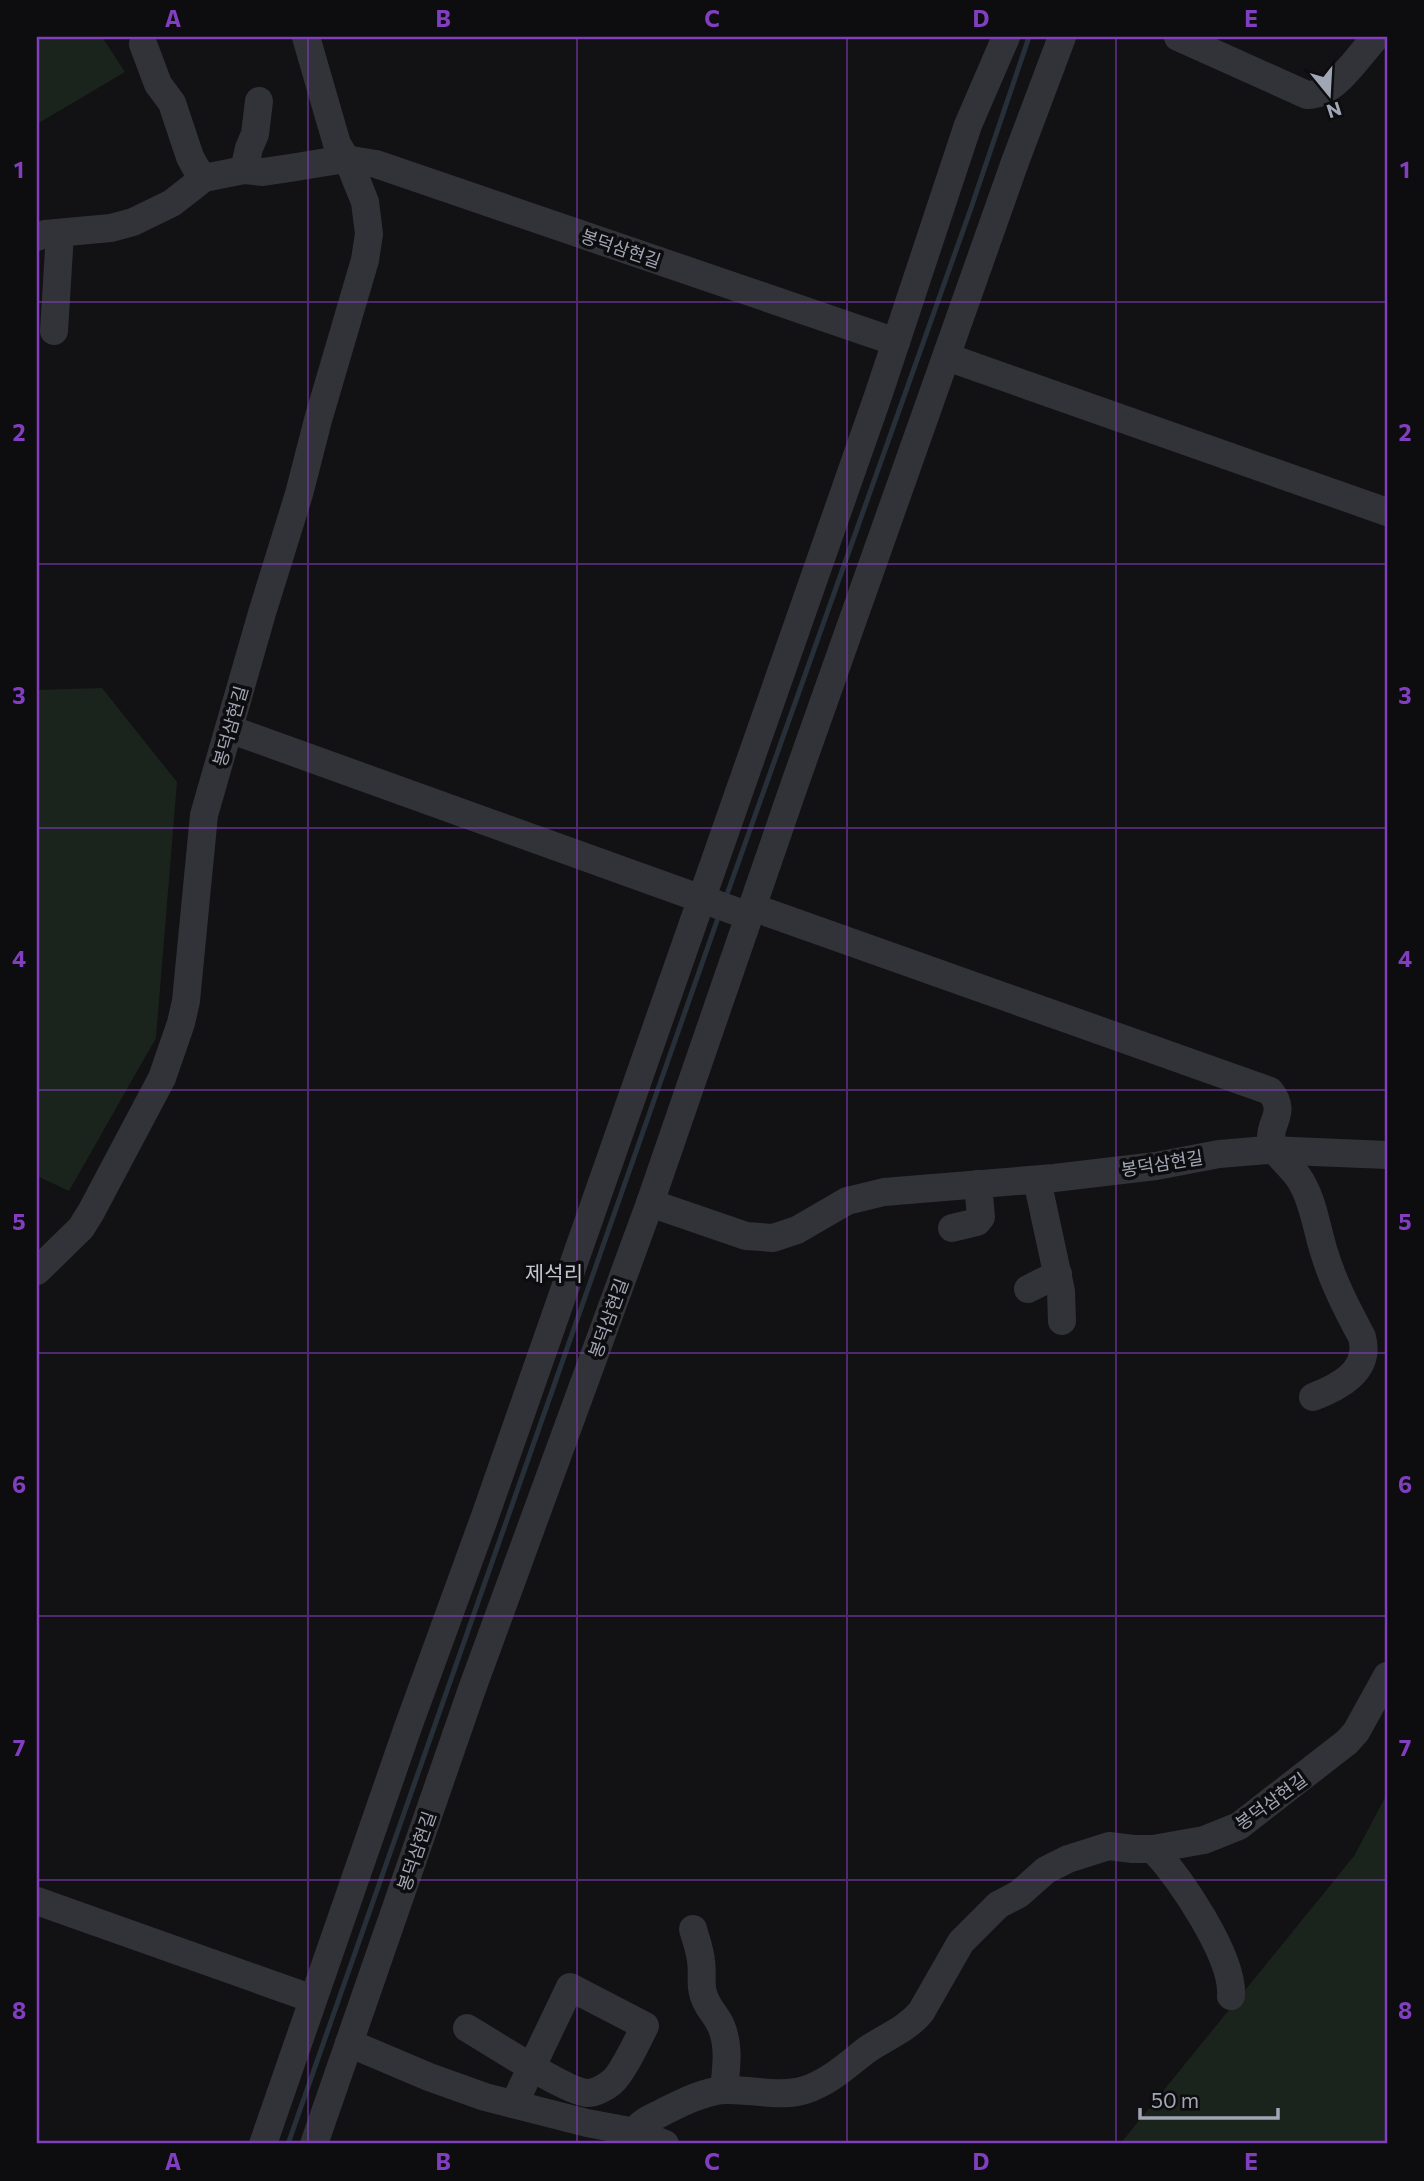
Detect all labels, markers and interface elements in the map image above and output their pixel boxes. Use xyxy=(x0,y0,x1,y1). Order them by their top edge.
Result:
text: A xyxy=(165,4,182,32)
text: B xyxy=(435,4,451,32)
text: C xyxy=(704,4,720,32)
text: D xyxy=(973,4,990,32)
text: E xyxy=(1244,4,1258,32)
north arrow xyxy=(1294,60,1364,130)
text: N xyxy=(1324,98,1345,124)
text: 1 xyxy=(14,155,24,183)
text: 1 xyxy=(1400,155,1410,183)
street label: 봉덕삼현길 xyxy=(578,224,664,272)
text: 2 xyxy=(12,418,26,446)
text: 2 xyxy=(1398,418,1412,446)
text: 3 xyxy=(12,681,26,709)
text: 3 xyxy=(1398,681,1412,709)
street label: 봉덕삼현길 xyxy=(208,683,252,769)
text: 4 xyxy=(12,944,26,972)
text: 4 xyxy=(1398,944,1412,972)
street label: 봉덕삼현길 xyxy=(1119,1146,1205,1180)
text: 5 xyxy=(12,1207,26,1235)
text: 5 xyxy=(1398,1207,1412,1235)
district label: 제석리 xyxy=(525,1260,583,1285)
street label: 봉덕삼현길 xyxy=(584,1275,632,1361)
text: 6 xyxy=(12,1470,26,1498)
text: 6 xyxy=(1398,1470,1412,1498)
text: 7 xyxy=(13,1733,25,1761)
text: 7 xyxy=(1399,1733,1411,1761)
street label: 봉덕삼현길 xyxy=(1231,1768,1311,1834)
street label: 봉덕삼현길 xyxy=(392,1808,440,1894)
text: 8 xyxy=(12,1996,26,2024)
text: 8 xyxy=(1398,1996,1412,2024)
scale bar xyxy=(1140,2076,1279,2120)
text: 50 m xyxy=(1151,2087,1199,2112)
text: A xyxy=(165,2147,182,2175)
text: B xyxy=(435,2147,451,2175)
text: C xyxy=(704,2147,720,2175)
text: D xyxy=(973,2147,990,2175)
text: E xyxy=(1244,2147,1258,2175)

